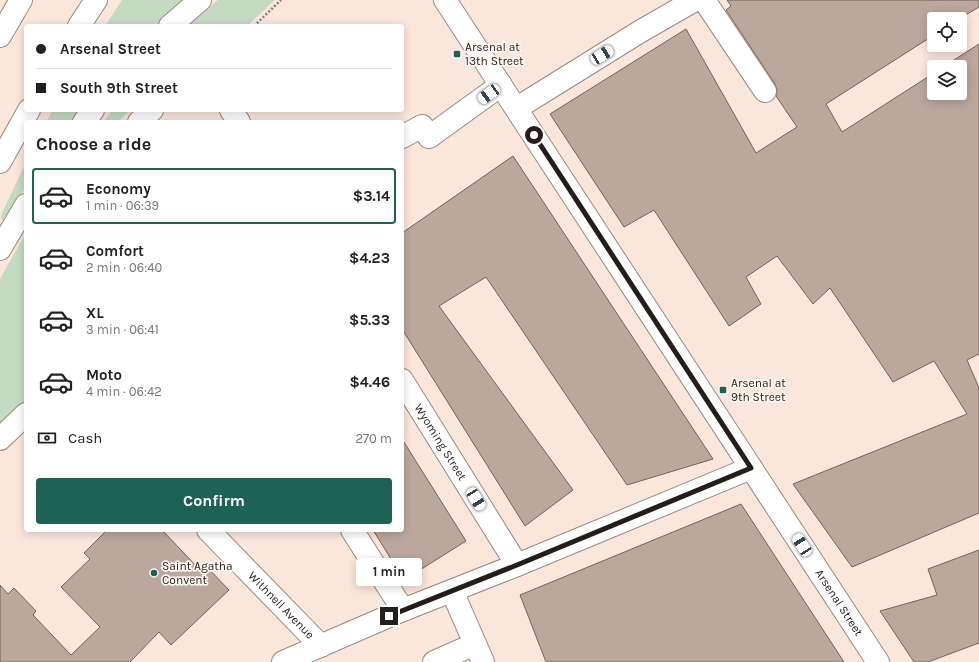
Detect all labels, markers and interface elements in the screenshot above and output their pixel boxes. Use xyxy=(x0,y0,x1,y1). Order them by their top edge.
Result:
map controls xyxy=(927,12,967,100)
button: locate xyxy=(927,12,967,52)
text: Arsenal Street xyxy=(60,40,161,58)
place label: Arsenal at 13th Street xyxy=(465,40,524,68)
car xyxy=(589,44,615,66)
marker: Arsenal at 13th Street xyxy=(452,49,462,59)
button: layers xyxy=(927,60,967,100)
text: South 9th Street xyxy=(60,79,178,97)
car xyxy=(476,82,502,106)
route start xyxy=(525,126,543,144)
text: Choose a ride xyxy=(36,133,151,155)
icon: car xyxy=(38,178,74,214)
text: Economy xyxy=(86,180,151,198)
text: $3.14 xyxy=(353,187,390,205)
text: 1 min · 06:39 xyxy=(86,198,159,213)
icon: car xyxy=(38,240,74,276)
text: Comfort xyxy=(86,242,144,260)
text: $4.23 xyxy=(349,249,390,267)
text: 2 min · 06:40 xyxy=(86,260,162,275)
icon: car xyxy=(38,302,74,338)
text: XL xyxy=(86,304,104,322)
text: $5.33 xyxy=(349,311,390,329)
text: 3 min · 06:41 xyxy=(86,322,159,337)
icon: car xyxy=(38,364,74,400)
text: Moto xyxy=(86,366,122,384)
text: $4.46 xyxy=(349,373,390,391)
place label: Arsenal at 9th Street xyxy=(731,376,786,404)
text: 4 min · 06:42 xyxy=(86,384,162,399)
marker: Arsenal at 9th Street xyxy=(718,385,728,395)
street label: Wyoming Street xyxy=(411,401,470,483)
icon: cash xyxy=(36,427,58,449)
text: Cash xyxy=(68,429,102,447)
text: 270 m xyxy=(355,431,392,446)
button: Confirm xyxy=(36,478,392,524)
car xyxy=(465,486,487,512)
car xyxy=(790,532,814,558)
callout: 1 min xyxy=(356,558,422,586)
place label: Saint Agatha Convent xyxy=(162,559,233,587)
text: 1 min xyxy=(373,564,405,579)
street label: Arsenal Street xyxy=(812,567,866,639)
marker: Saint Agatha Convent xyxy=(149,568,159,578)
street label: Withnell Avenue xyxy=(245,569,317,642)
route end xyxy=(380,607,398,625)

